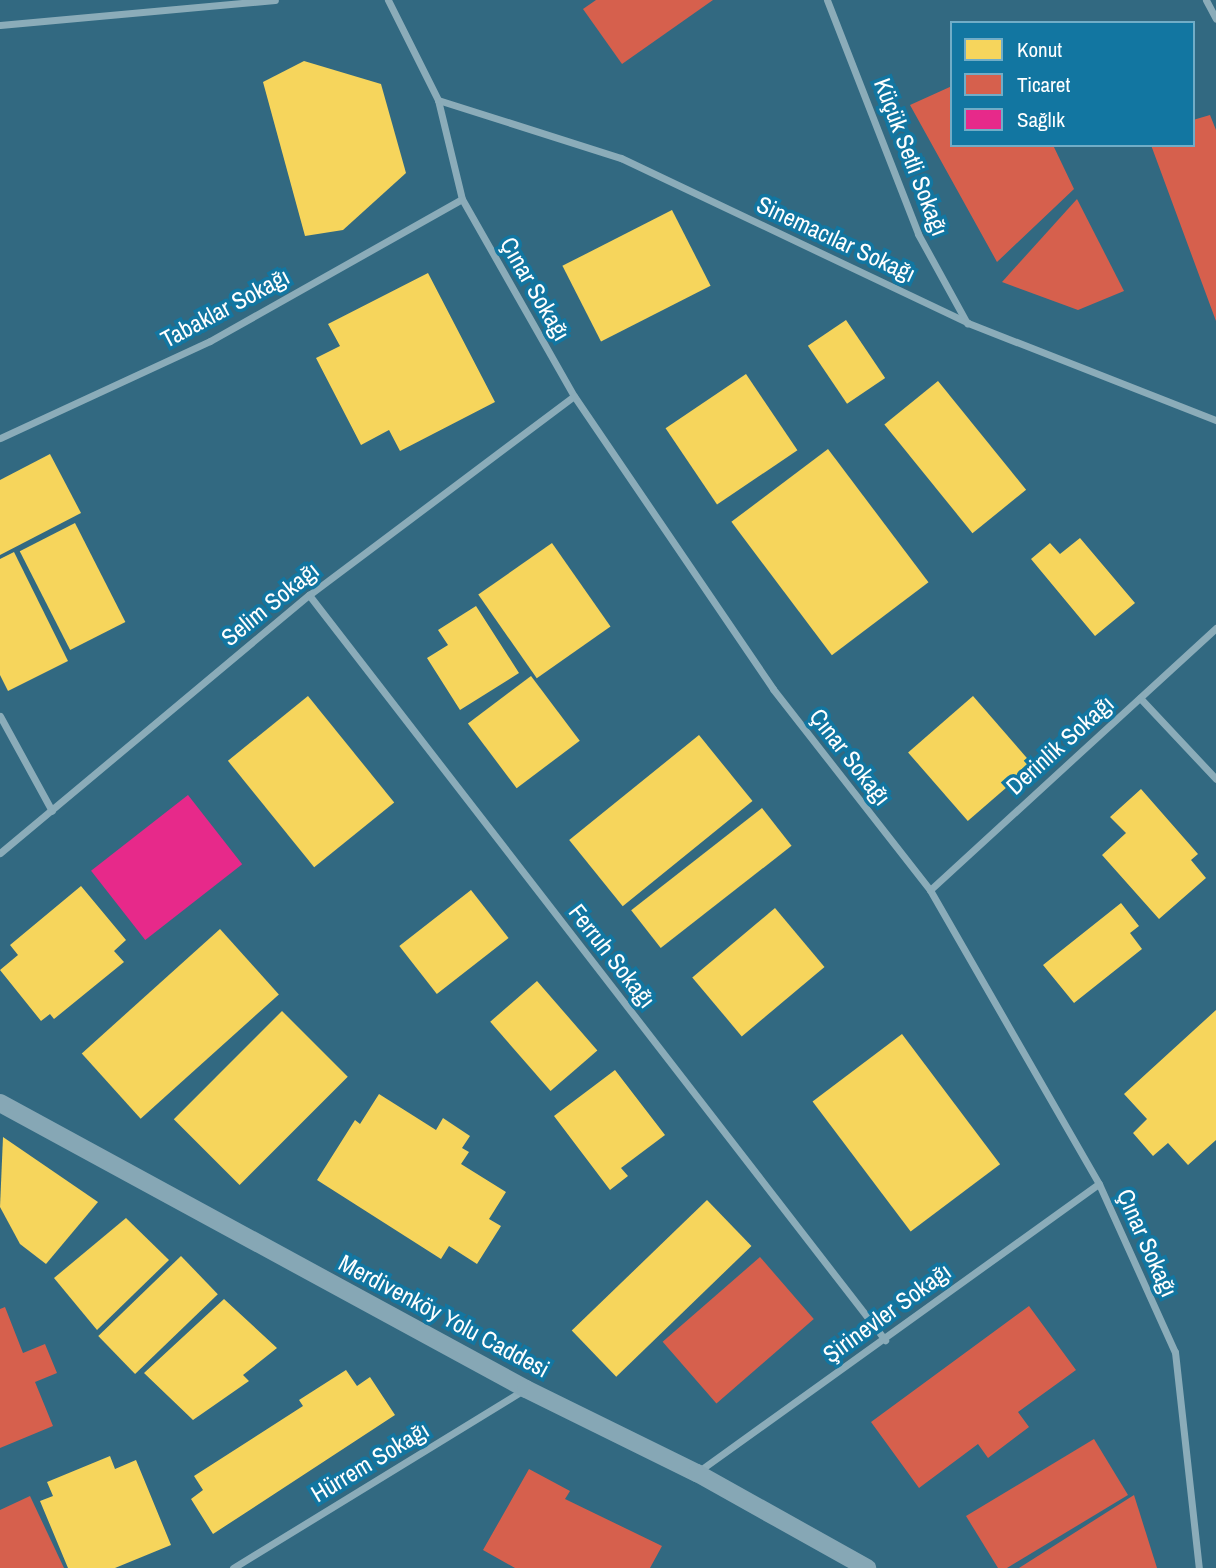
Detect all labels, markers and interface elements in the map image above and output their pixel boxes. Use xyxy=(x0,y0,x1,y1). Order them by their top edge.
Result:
legend xyxy=(950,21,1195,147)
text: Konut xyxy=(1017,35,1062,64)
text: Ticaret xyxy=(1017,70,1070,99)
street label: Küçük Setli Sokağı xyxy=(868,74,954,240)
text: Sağlık xyxy=(1017,105,1065,134)
street label: Sinemacılar Sokağı xyxy=(752,190,920,288)
street label: Çınar Sokağı xyxy=(494,232,576,346)
street label: Tabaklar Sokağı xyxy=(156,262,294,354)
street label: Selim Sokağı xyxy=(215,556,325,652)
street label: Derinlik Sokağı xyxy=(1000,689,1120,801)
street label: Çınar Sokağı xyxy=(803,703,897,811)
street label: Ferruh Sokağı xyxy=(563,898,661,1014)
street label: Çınar Sokağı xyxy=(1110,1185,1184,1301)
street label: Merdivenköy Yolu Caddesi xyxy=(334,1248,554,1384)
street label: Şirinevler Sokağı xyxy=(817,1257,957,1369)
street label: Hürrem Sokağı xyxy=(306,1416,434,1508)

